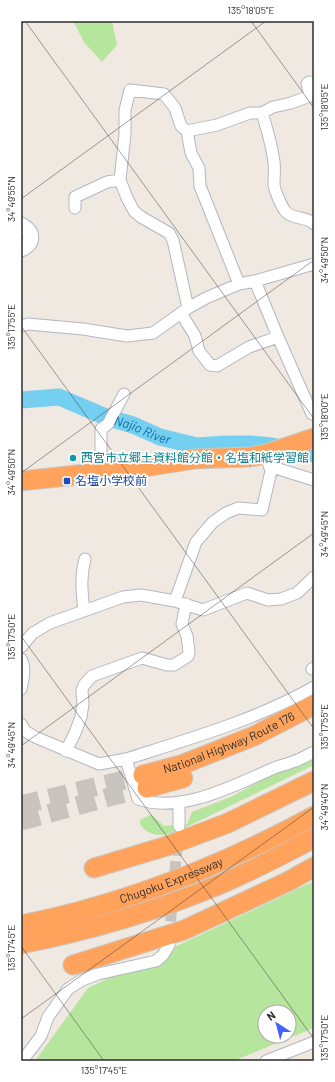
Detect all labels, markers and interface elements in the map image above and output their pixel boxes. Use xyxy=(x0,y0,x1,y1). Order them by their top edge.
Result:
text: 135°18'05"E xyxy=(227,4,275,16)
text: 135°18'05"E xyxy=(318,83,330,131)
text: 34°49'55"N xyxy=(5,176,17,222)
text: 34°49'50"N xyxy=(318,237,330,283)
text: 135°17'55"E xyxy=(5,304,17,350)
text: 135°18'00"E xyxy=(318,393,330,441)
water label: Najio River xyxy=(113,412,173,447)
text: 34°49'50"N xyxy=(5,449,17,495)
place label: 西宮市立郷土資料館分館・名塩和紙学習館 xyxy=(81,450,309,464)
marker: 西宮市立郷土資料館分館・名塩和紙学習館 xyxy=(68,453,78,463)
place label: 名塩小学校前 xyxy=(75,473,147,487)
marker: 名塩小学校前 xyxy=(62,476,72,486)
text: 34°49'45"N xyxy=(318,511,330,557)
text: 135°17'50"E xyxy=(5,614,17,660)
text: 135°17'55"E xyxy=(318,704,330,750)
street label: National Highway Route 176 xyxy=(161,708,297,775)
text: 34°49'45"N xyxy=(5,722,17,768)
text: 34°49'40"N xyxy=(318,784,330,830)
street label: Chugoku Expressway xyxy=(118,854,225,905)
text: 135°17'45"E xyxy=(5,925,17,971)
north arrow xyxy=(257,1004,297,1044)
text: N xyxy=(264,1008,278,1023)
text: 135°17'50"E xyxy=(318,1015,330,1061)
text: 135°17'45"E xyxy=(81,1064,127,1076)

